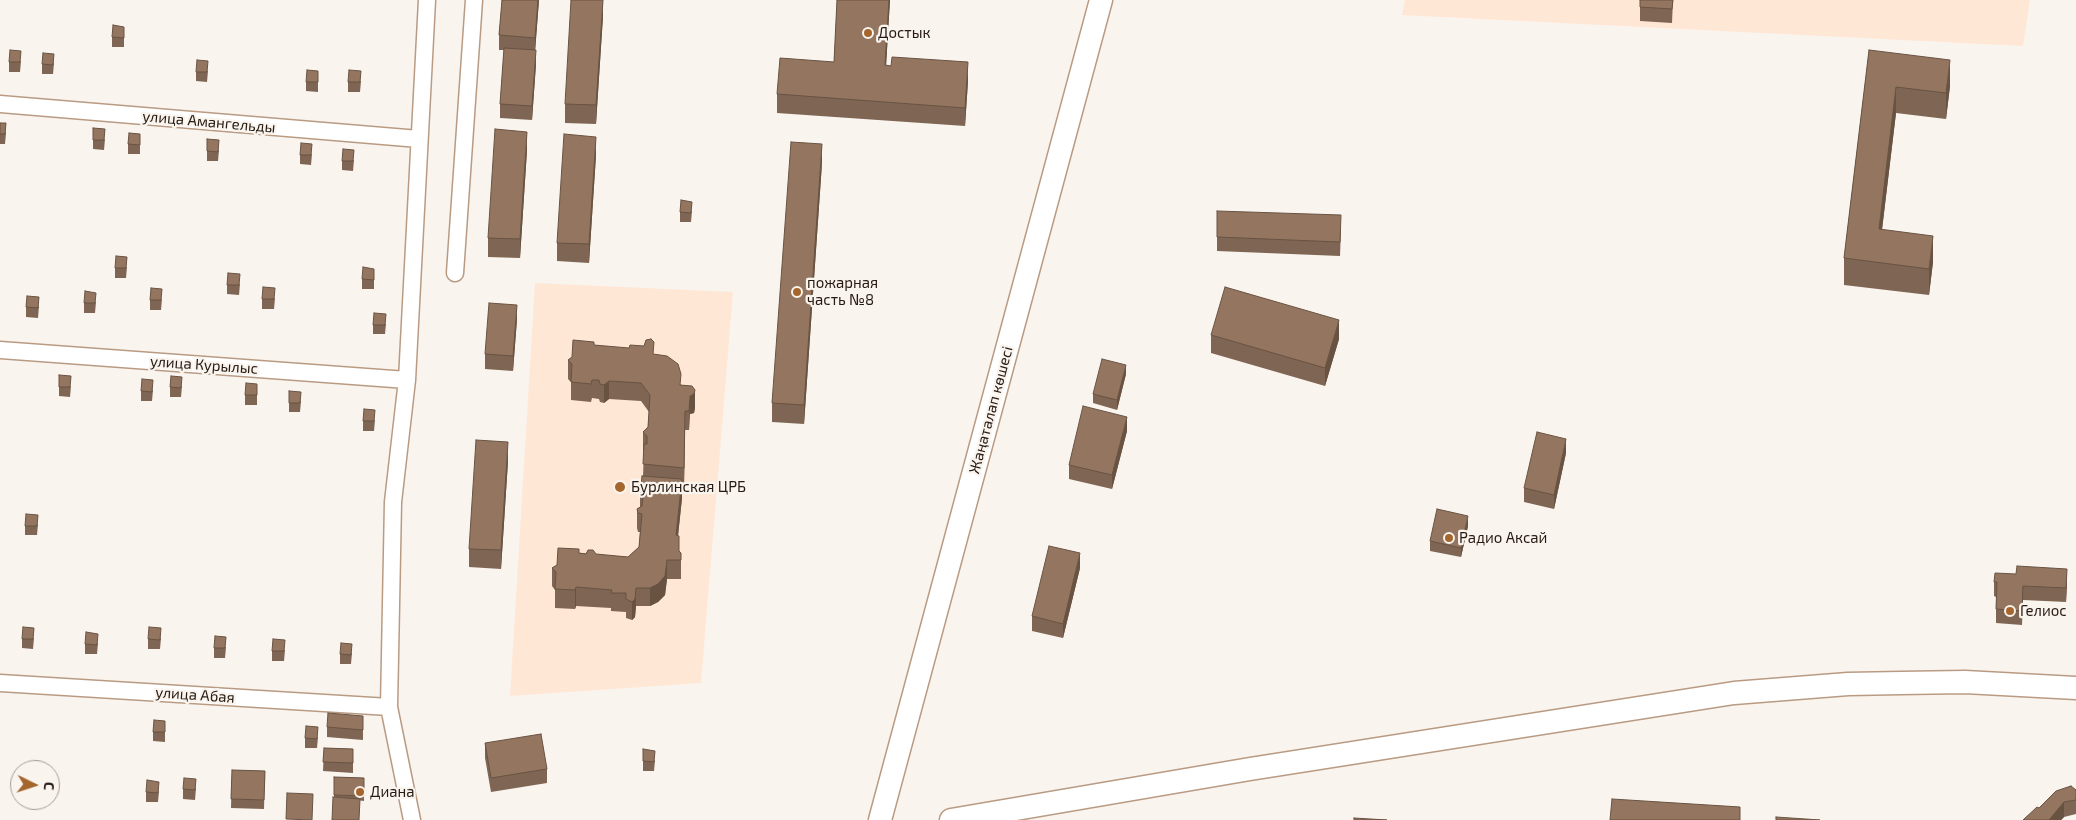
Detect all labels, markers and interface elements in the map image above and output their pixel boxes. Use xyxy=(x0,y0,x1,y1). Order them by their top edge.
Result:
place label: Достык xyxy=(878,24,931,42)
marker: Достык xyxy=(862,27,874,39)
street label: улица Амангельды xyxy=(142,107,276,137)
place label: пожарная часть №8 xyxy=(807,274,878,309)
marker: пожарная часть №8 xyxy=(791,286,803,298)
street label: Жаңаталап көшесі xyxy=(965,344,1017,476)
street label: улица Курылыс xyxy=(149,352,259,378)
place label: Бурлинская ЦРБ xyxy=(631,478,746,496)
marker: Бурлинская ЦРБ xyxy=(613,480,627,494)
place label: Радио Аксай xyxy=(1459,529,1547,547)
marker: Радио Аксай xyxy=(1443,532,1455,544)
place label: Гелиос xyxy=(2020,602,2067,620)
marker: Гелиос xyxy=(2004,605,2016,617)
street label: улица Абая xyxy=(155,683,235,707)
north arrow xyxy=(10,760,60,810)
text: С xyxy=(41,781,58,791)
place label: Диана xyxy=(370,783,414,801)
marker: Диана xyxy=(354,786,366,798)

